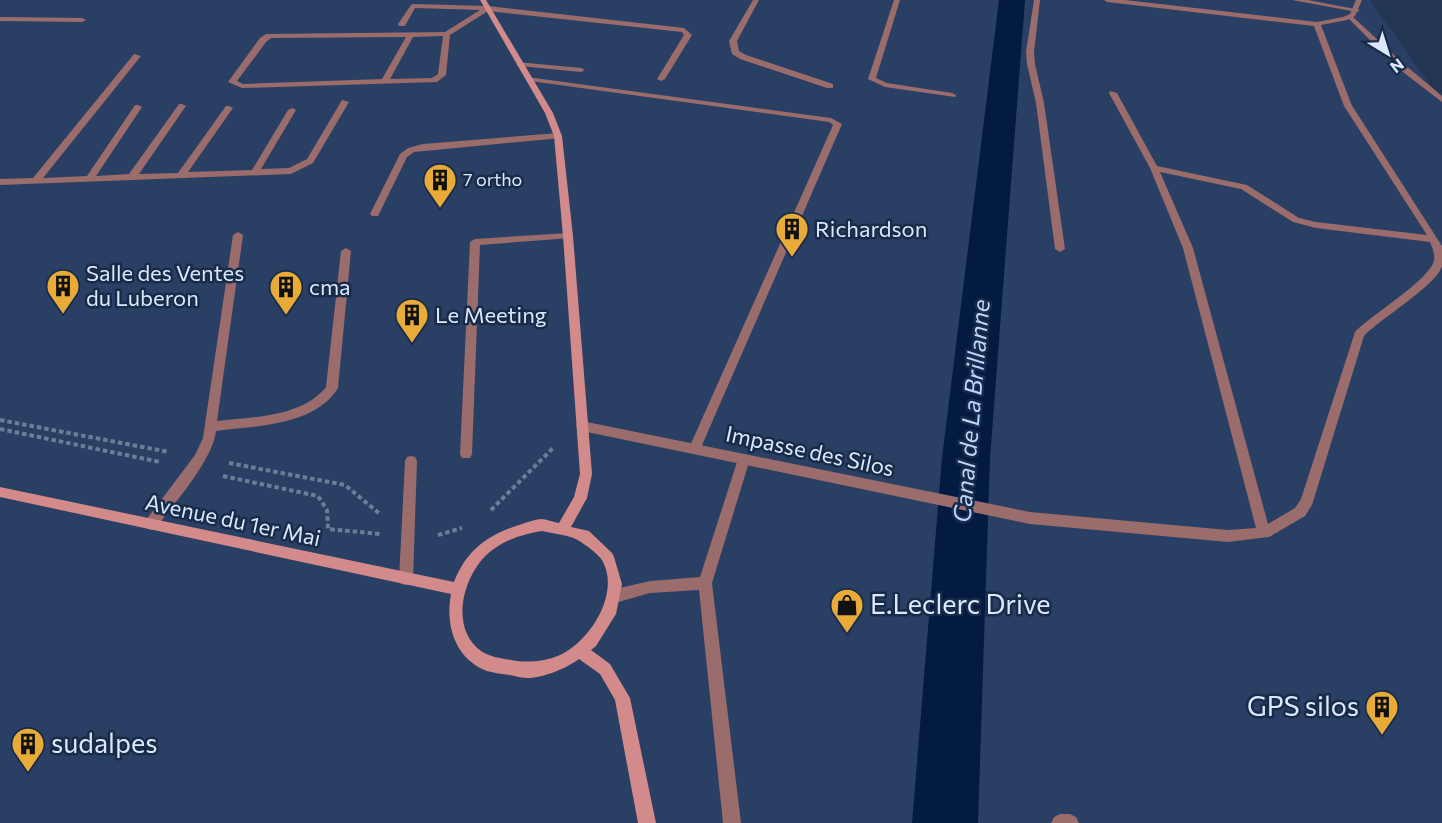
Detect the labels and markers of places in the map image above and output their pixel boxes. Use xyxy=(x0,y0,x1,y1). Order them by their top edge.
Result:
building icon: 7 ortho xyxy=(422,162,458,209)
place label: 7 ortho xyxy=(463,168,522,190)
building icon: Richardson xyxy=(774,211,810,258)
place label: Richardson xyxy=(815,215,927,242)
place label: Salle des Ventes du Luberon xyxy=(86,259,244,311)
building icon: Salle des Ventes du Luberon xyxy=(45,268,81,315)
building icon: cma xyxy=(268,269,304,316)
place label: cma xyxy=(309,273,351,300)
building icon: Le Meeting xyxy=(394,297,430,344)
place label: Le Meeting xyxy=(435,301,547,328)
shop icon: E.Leclerc Drive xyxy=(829,587,865,634)
place label: E.Leclerc Drive xyxy=(870,587,1051,620)
place label: GPS silos xyxy=(1247,689,1359,722)
building icon: GPS silos xyxy=(1364,689,1400,736)
building icon: sudalpes xyxy=(10,726,46,773)
place label: sudalpes xyxy=(51,726,157,759)

